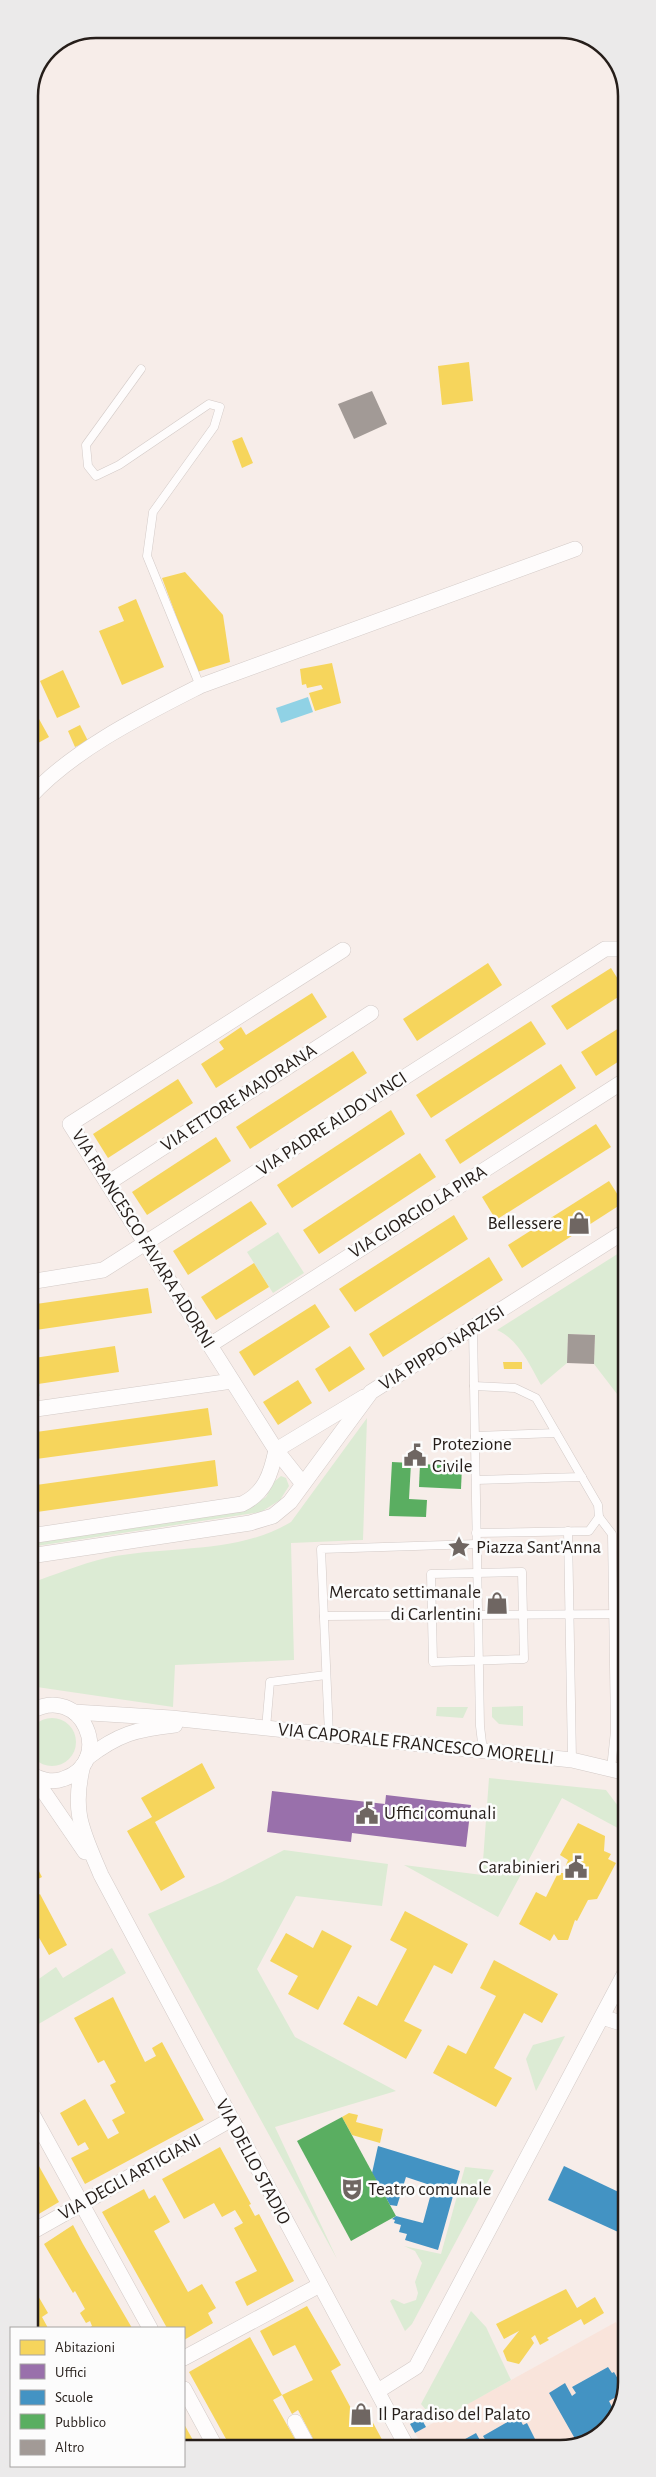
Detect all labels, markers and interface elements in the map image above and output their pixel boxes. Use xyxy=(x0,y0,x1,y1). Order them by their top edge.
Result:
street label: VIA ETTORE MAJORANA xyxy=(158,1041,320,1155)
street label: VIA PADRE ALDO VINCI xyxy=(254,1068,410,1180)
street label: VIA FRANCESCO FAVARA ADORNI xyxy=(68,1126,218,1352)
street label: VIA GIORGIO LA PIRA xyxy=(346,1162,490,1262)
shop icon: Bellessere xyxy=(566,1210,592,1236)
place label: Bellessere xyxy=(487,1214,562,1233)
street label: VIA PIPPO NARZISI xyxy=(376,1302,508,1394)
place label: Protezione Civile xyxy=(432,1435,512,1476)
public building icon: Protezione Civile xyxy=(402,1442,428,1468)
place icon: Piazza Sant'Anna xyxy=(446,1534,472,1560)
place label: Piazza Sant'Anna xyxy=(476,1538,601,1557)
place label: Mercato settimanale di Carlentini xyxy=(329,1583,481,1624)
shop icon: Mercato settimanale di Carlentini xyxy=(484,1590,510,1616)
street label: VIA CAPORALE FRANCESCO MORELLI xyxy=(277,1720,555,1768)
public building icon: Uffici comunali xyxy=(354,1800,380,1826)
place label: Uffici comunali xyxy=(384,1804,496,1823)
public building icon: Carabinieri xyxy=(563,1854,589,1880)
place label: Carabinieri xyxy=(479,1858,560,1877)
street label: VIA DELLO STADIO xyxy=(212,2096,294,2228)
street label: VIA DEGLI ARTIGIANI xyxy=(56,2130,204,2224)
theatre icon: Teatro comunale xyxy=(339,2176,365,2202)
place label: Teatro comunale xyxy=(368,2180,491,2199)
legend xyxy=(10,2327,185,2467)
text: Abitazioni xyxy=(55,2340,115,2355)
text: Uffici xyxy=(55,2365,87,2380)
text: Scuole xyxy=(55,2390,93,2405)
shop icon: Il Paradiso del Palato xyxy=(348,2401,374,2427)
place label: Il Paradiso del Palato xyxy=(378,2405,531,2424)
text: Pubblico xyxy=(55,2415,106,2430)
text: Altro xyxy=(55,2440,84,2455)

